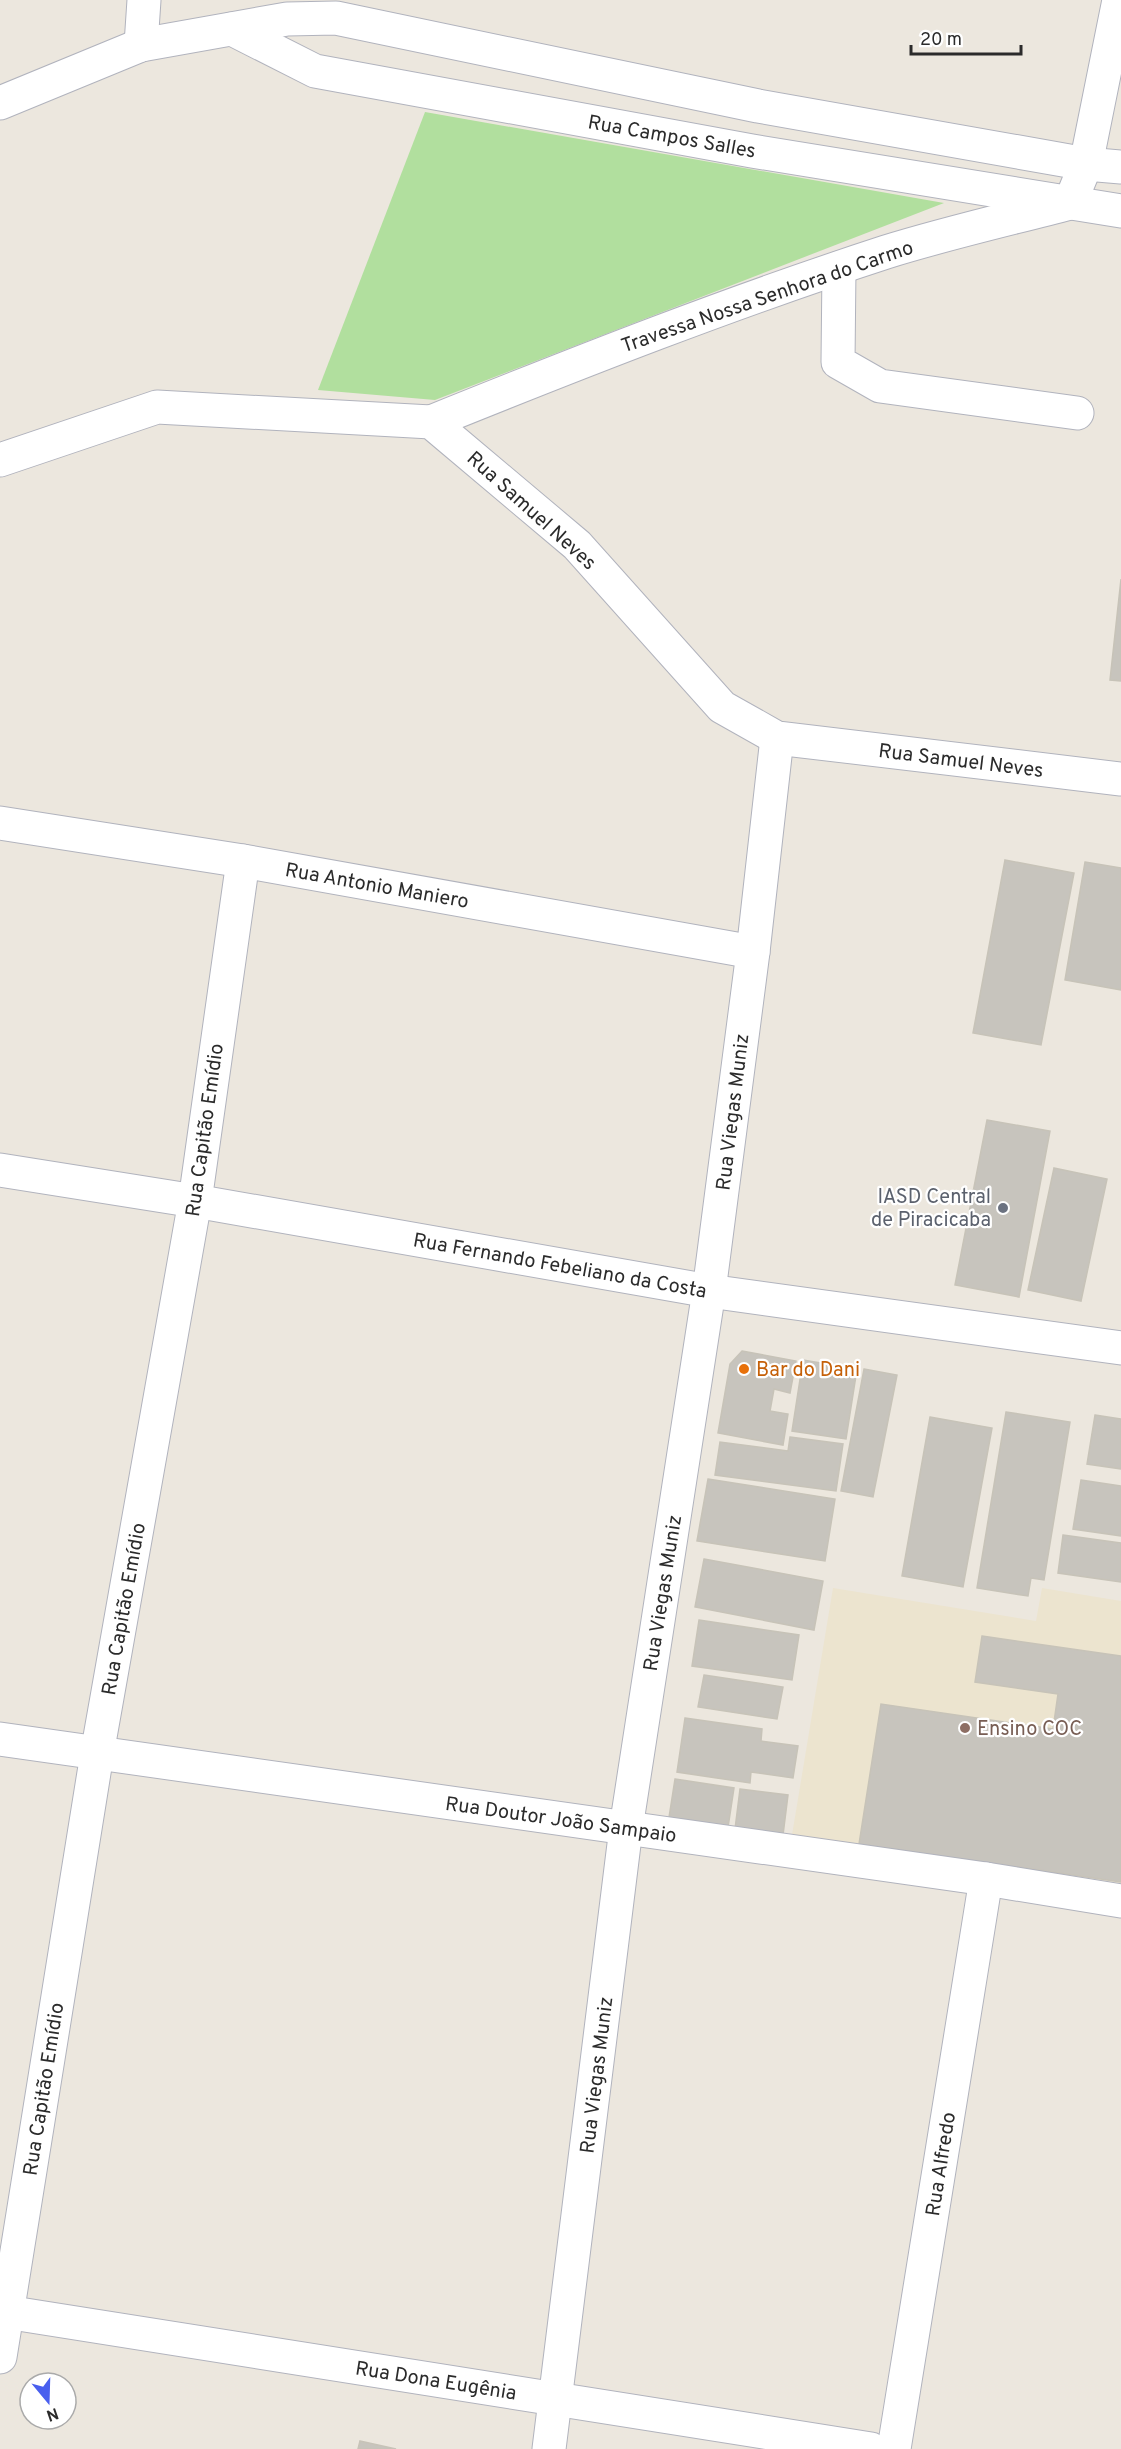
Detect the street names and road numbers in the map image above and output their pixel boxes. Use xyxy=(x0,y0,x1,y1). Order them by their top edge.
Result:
street label: Rua Campos Salles xyxy=(586,110,758,166)
street label: Travessa Nossa Senhora do Carmo xyxy=(618,236,917,360)
street label: Rua Samuel Neves xyxy=(460,446,601,577)
street label: Rua Samuel Neves xyxy=(877,739,1045,785)
street label: Rua Antonio Maniero xyxy=(283,858,470,916)
street label: Rua Viegas Muniz xyxy=(711,1032,757,1192)
street label: Rua Capitão Emídio xyxy=(181,1042,231,1219)
street label: Rua Fernando Febeliano da Costa xyxy=(411,1228,708,1306)
street label: Rua Viegas Muniz xyxy=(639,1513,689,1673)
street label: Rua Capitão Emídio xyxy=(97,1521,153,1698)
street label: Rua Doutor João Sampaio xyxy=(443,1792,678,1850)
street label: Rua Viegas Muniz xyxy=(575,1995,621,2155)
street label: Rua Capitão Emídio xyxy=(18,2001,71,2178)
street label: Rua Alfredo xyxy=(921,2110,963,2218)
street label: Rua Dona Eugênia xyxy=(353,2356,518,2408)

